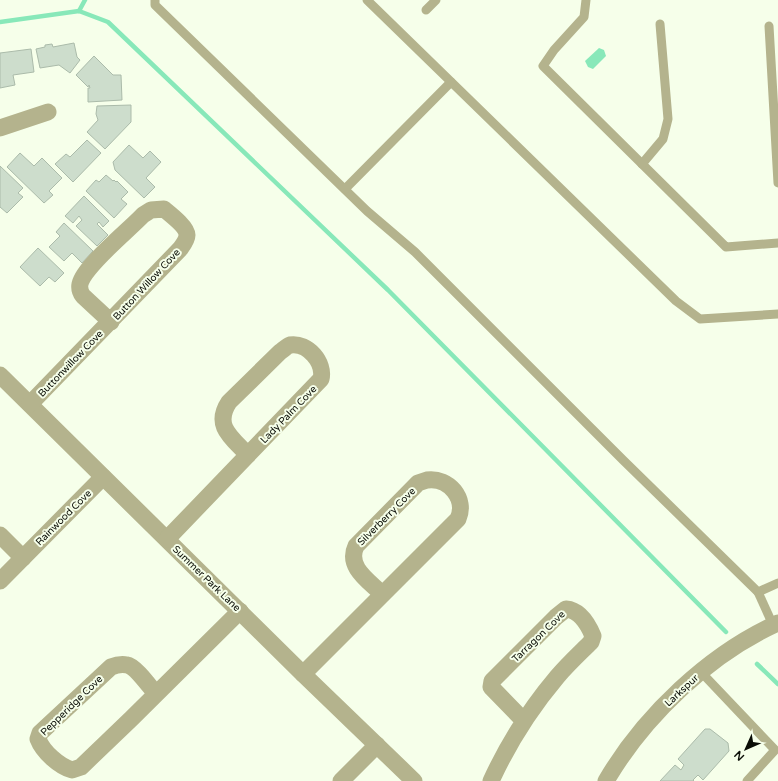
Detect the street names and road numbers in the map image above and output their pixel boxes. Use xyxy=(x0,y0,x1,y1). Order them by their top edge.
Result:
street label: Button Willow Cove xyxy=(111,246,183,323)
street label: Buttonwillow Cove xyxy=(36,328,106,400)
street label: Lady Palm Cove xyxy=(258,383,320,446)
street label: Silverberry Cove xyxy=(355,485,418,548)
street label: Rainwood Cove xyxy=(33,487,94,548)
street label: Summer Park Lane xyxy=(170,543,243,614)
street label: Tarragon Cove xyxy=(510,608,568,665)
street label: Larkspur xyxy=(662,672,701,709)
street label: Pepperidge Cove xyxy=(38,673,105,738)

